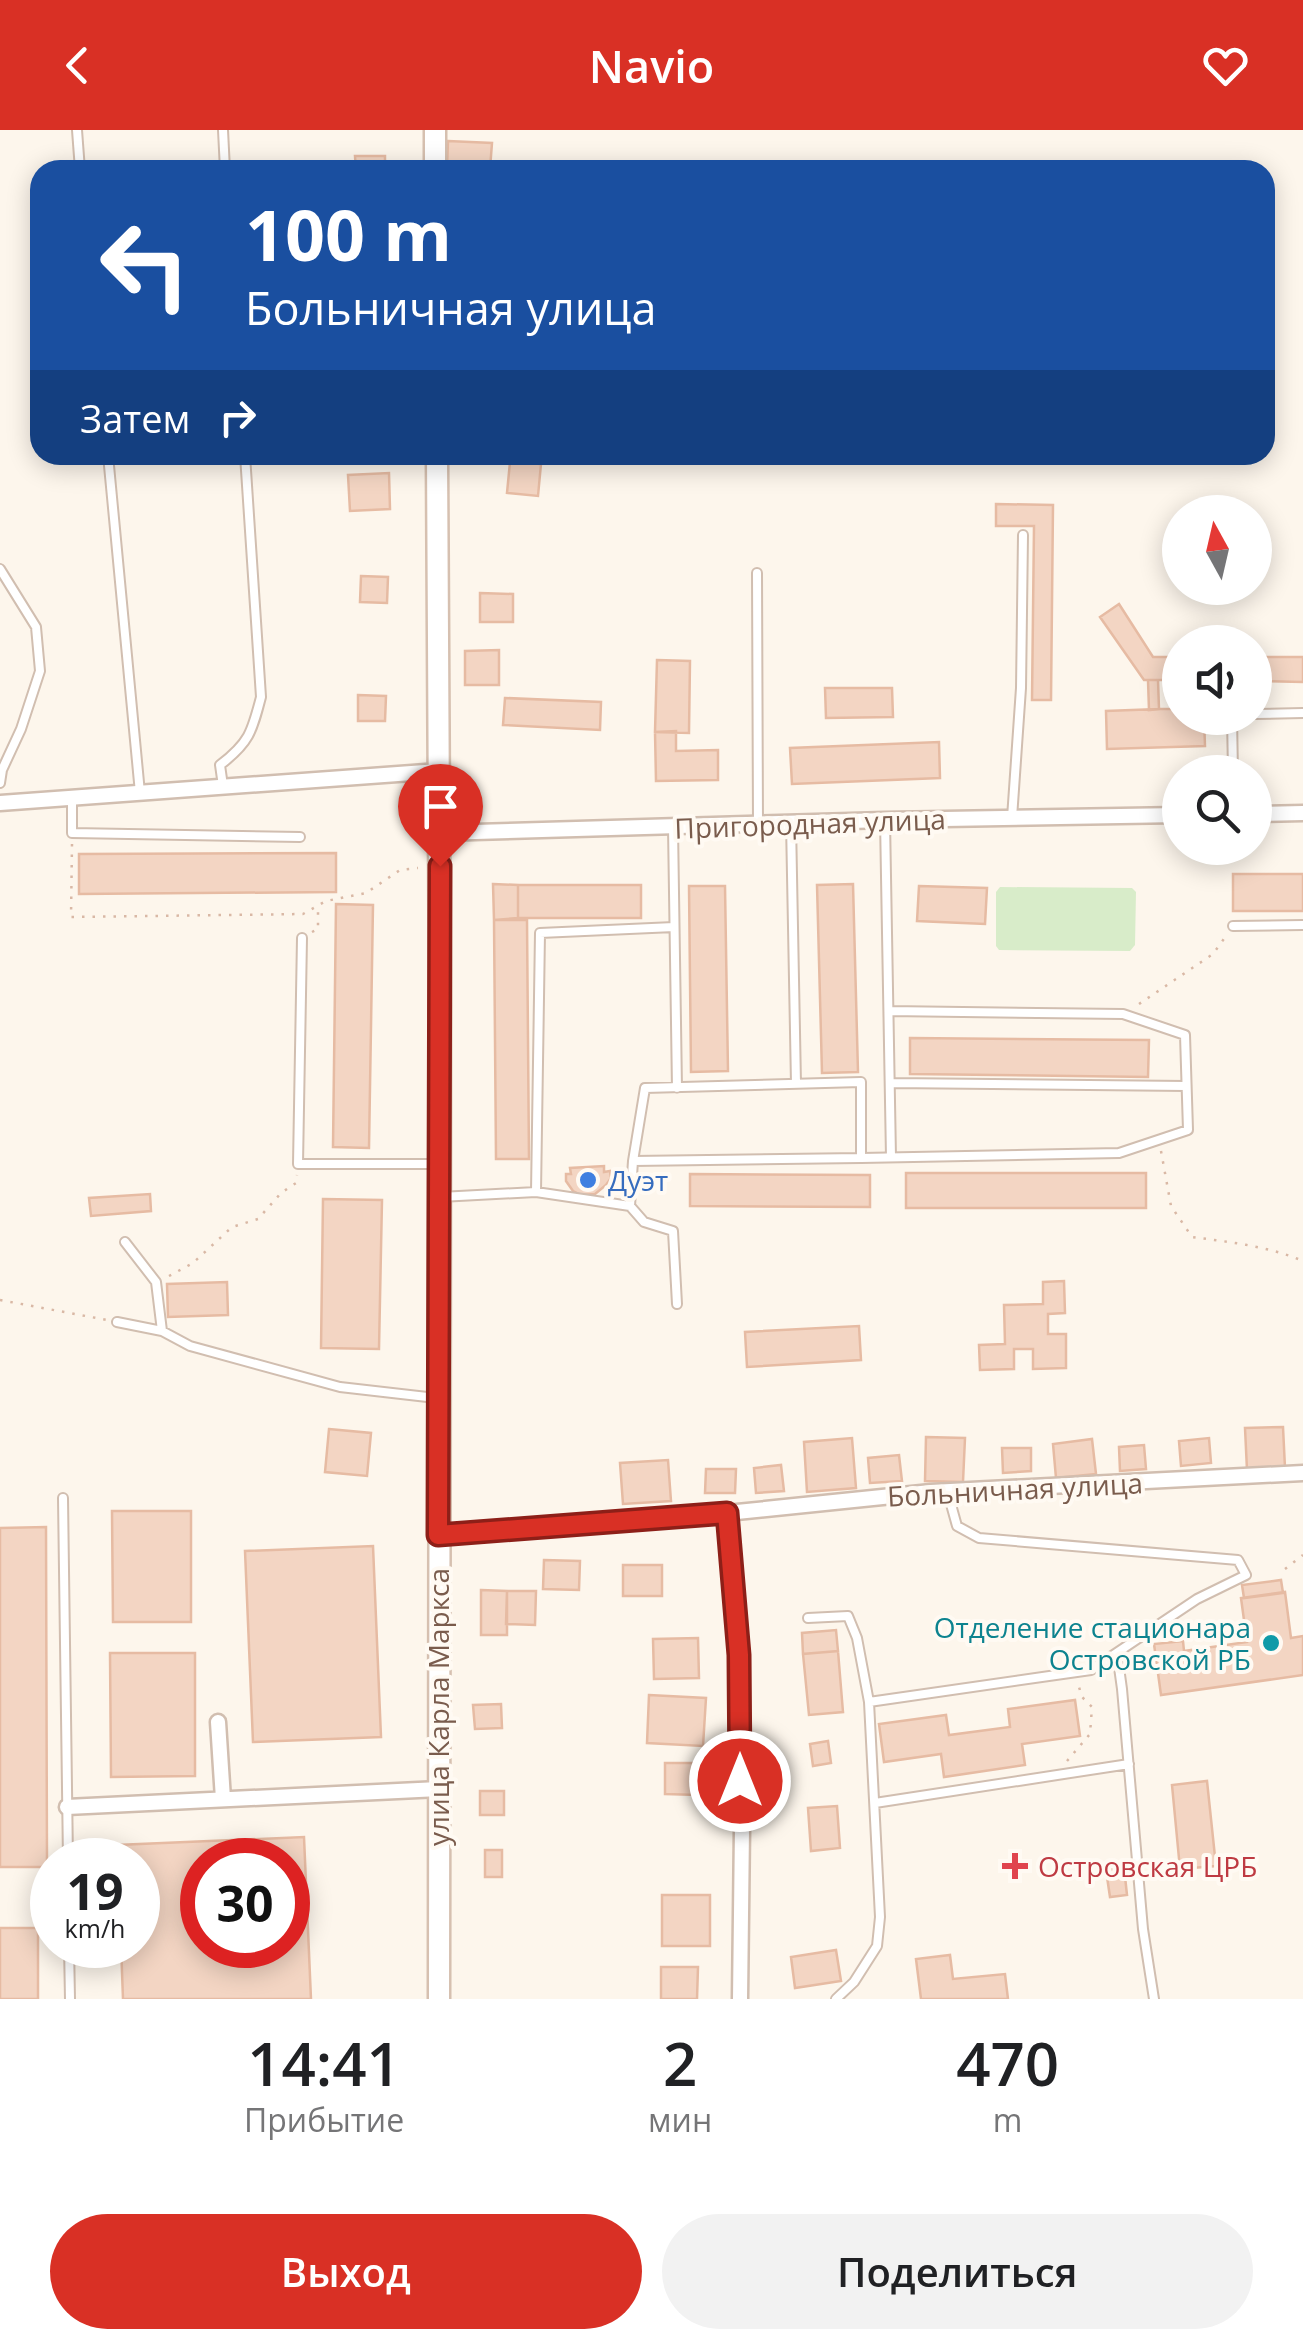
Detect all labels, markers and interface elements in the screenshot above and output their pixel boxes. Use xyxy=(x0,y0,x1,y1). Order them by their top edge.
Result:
text: Navio xyxy=(589,35,714,96)
icon: back xyxy=(50,38,105,93)
icon: heart xyxy=(1198,38,1253,93)
text: 100 m xyxy=(245,186,452,282)
icon: left xyxy=(80,200,210,330)
text: Больничная улица xyxy=(245,277,656,338)
icon: right xyxy=(210,390,265,445)
text: Затем xyxy=(80,392,190,444)
north arrow xyxy=(1162,495,1272,605)
map controls xyxy=(1162,495,1272,865)
button: sound xyxy=(1162,625,1272,735)
button: search xyxy=(1162,755,1272,865)
pin xyxy=(398,764,483,867)
icon: arrive xyxy=(413,779,468,834)
street label: Пригородная улица xyxy=(674,799,946,847)
place label: Дуэт xyxy=(608,1161,668,1199)
marker: Дуэт xyxy=(577,1169,599,1191)
street label: Больничная улица xyxy=(886,1463,1144,1515)
street label: улица Карла Маркса xyxy=(419,1568,457,1846)
place label: Отделение стационара Островской РБ xyxy=(934,1608,1251,1678)
marker: Отделение стационара Островской РБ xyxy=(1260,1632,1282,1654)
position arrow xyxy=(688,1729,792,1833)
speed limit sign: 30 xyxy=(180,1838,310,1968)
place label: Островская ЦРБ xyxy=(1038,1847,1257,1885)
marker: Островская ЦРБ xyxy=(1002,1853,1028,1879)
text: 19 xyxy=(66,1857,124,1925)
text: km/h xyxy=(65,1911,125,1945)
text: 14:41 xyxy=(247,2022,401,2104)
text: 2 xyxy=(663,2022,697,2104)
text: 470 xyxy=(956,2022,1059,2104)
text: Прибытие xyxy=(244,2098,404,2141)
text: мин xyxy=(648,2098,712,2141)
text: m xyxy=(993,2098,1022,2141)
button: Выход xyxy=(50,2214,642,2329)
button: Поделиться xyxy=(662,2214,1253,2329)

